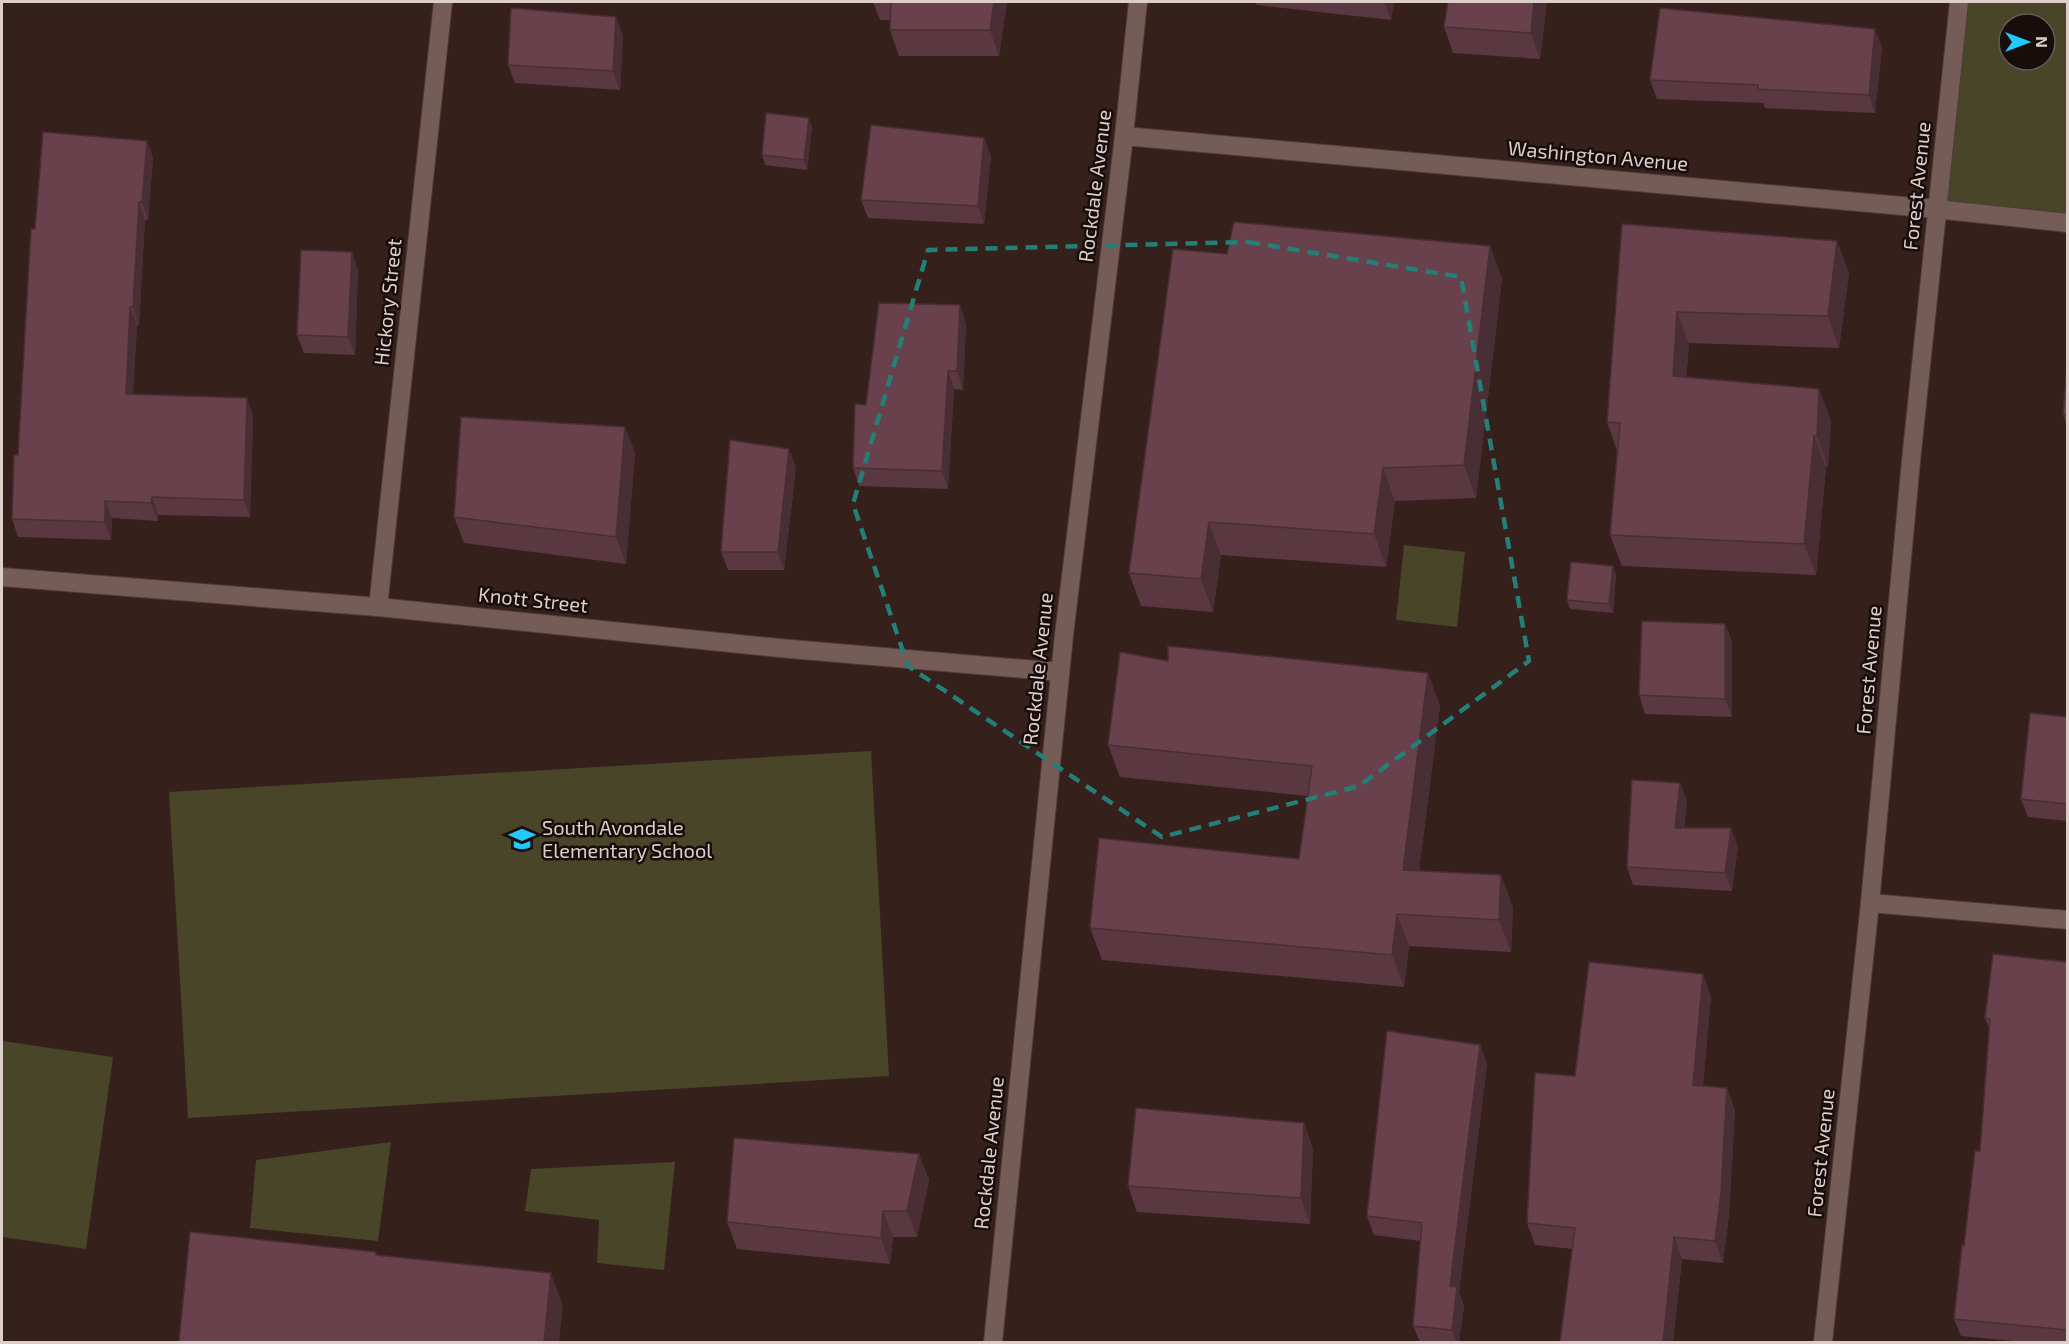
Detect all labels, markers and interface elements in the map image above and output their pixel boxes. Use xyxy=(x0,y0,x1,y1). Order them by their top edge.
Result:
north arrow xyxy=(1997,12,2057,72)
text: N xyxy=(2033,36,2052,48)
street label: Rockdale Avenue xyxy=(1073,108,1115,263)
street label: Forest Avenue xyxy=(1897,120,1935,251)
street label: Washington Avenue xyxy=(1507,135,1689,175)
street label: Hickory Street xyxy=(368,237,406,367)
street label: Knott Street xyxy=(477,581,589,617)
street label: Rockdale Avenue xyxy=(1017,591,1057,746)
street label: Forest Avenue xyxy=(1850,605,1886,735)
place label: South Avondale Elementary School xyxy=(542,815,712,862)
school or university icon: South Avondale Elementary School xyxy=(507,824,537,854)
street label: Rockdale Avenue xyxy=(968,1075,1008,1230)
street label: Forest Avenue xyxy=(1801,1087,1839,1218)

